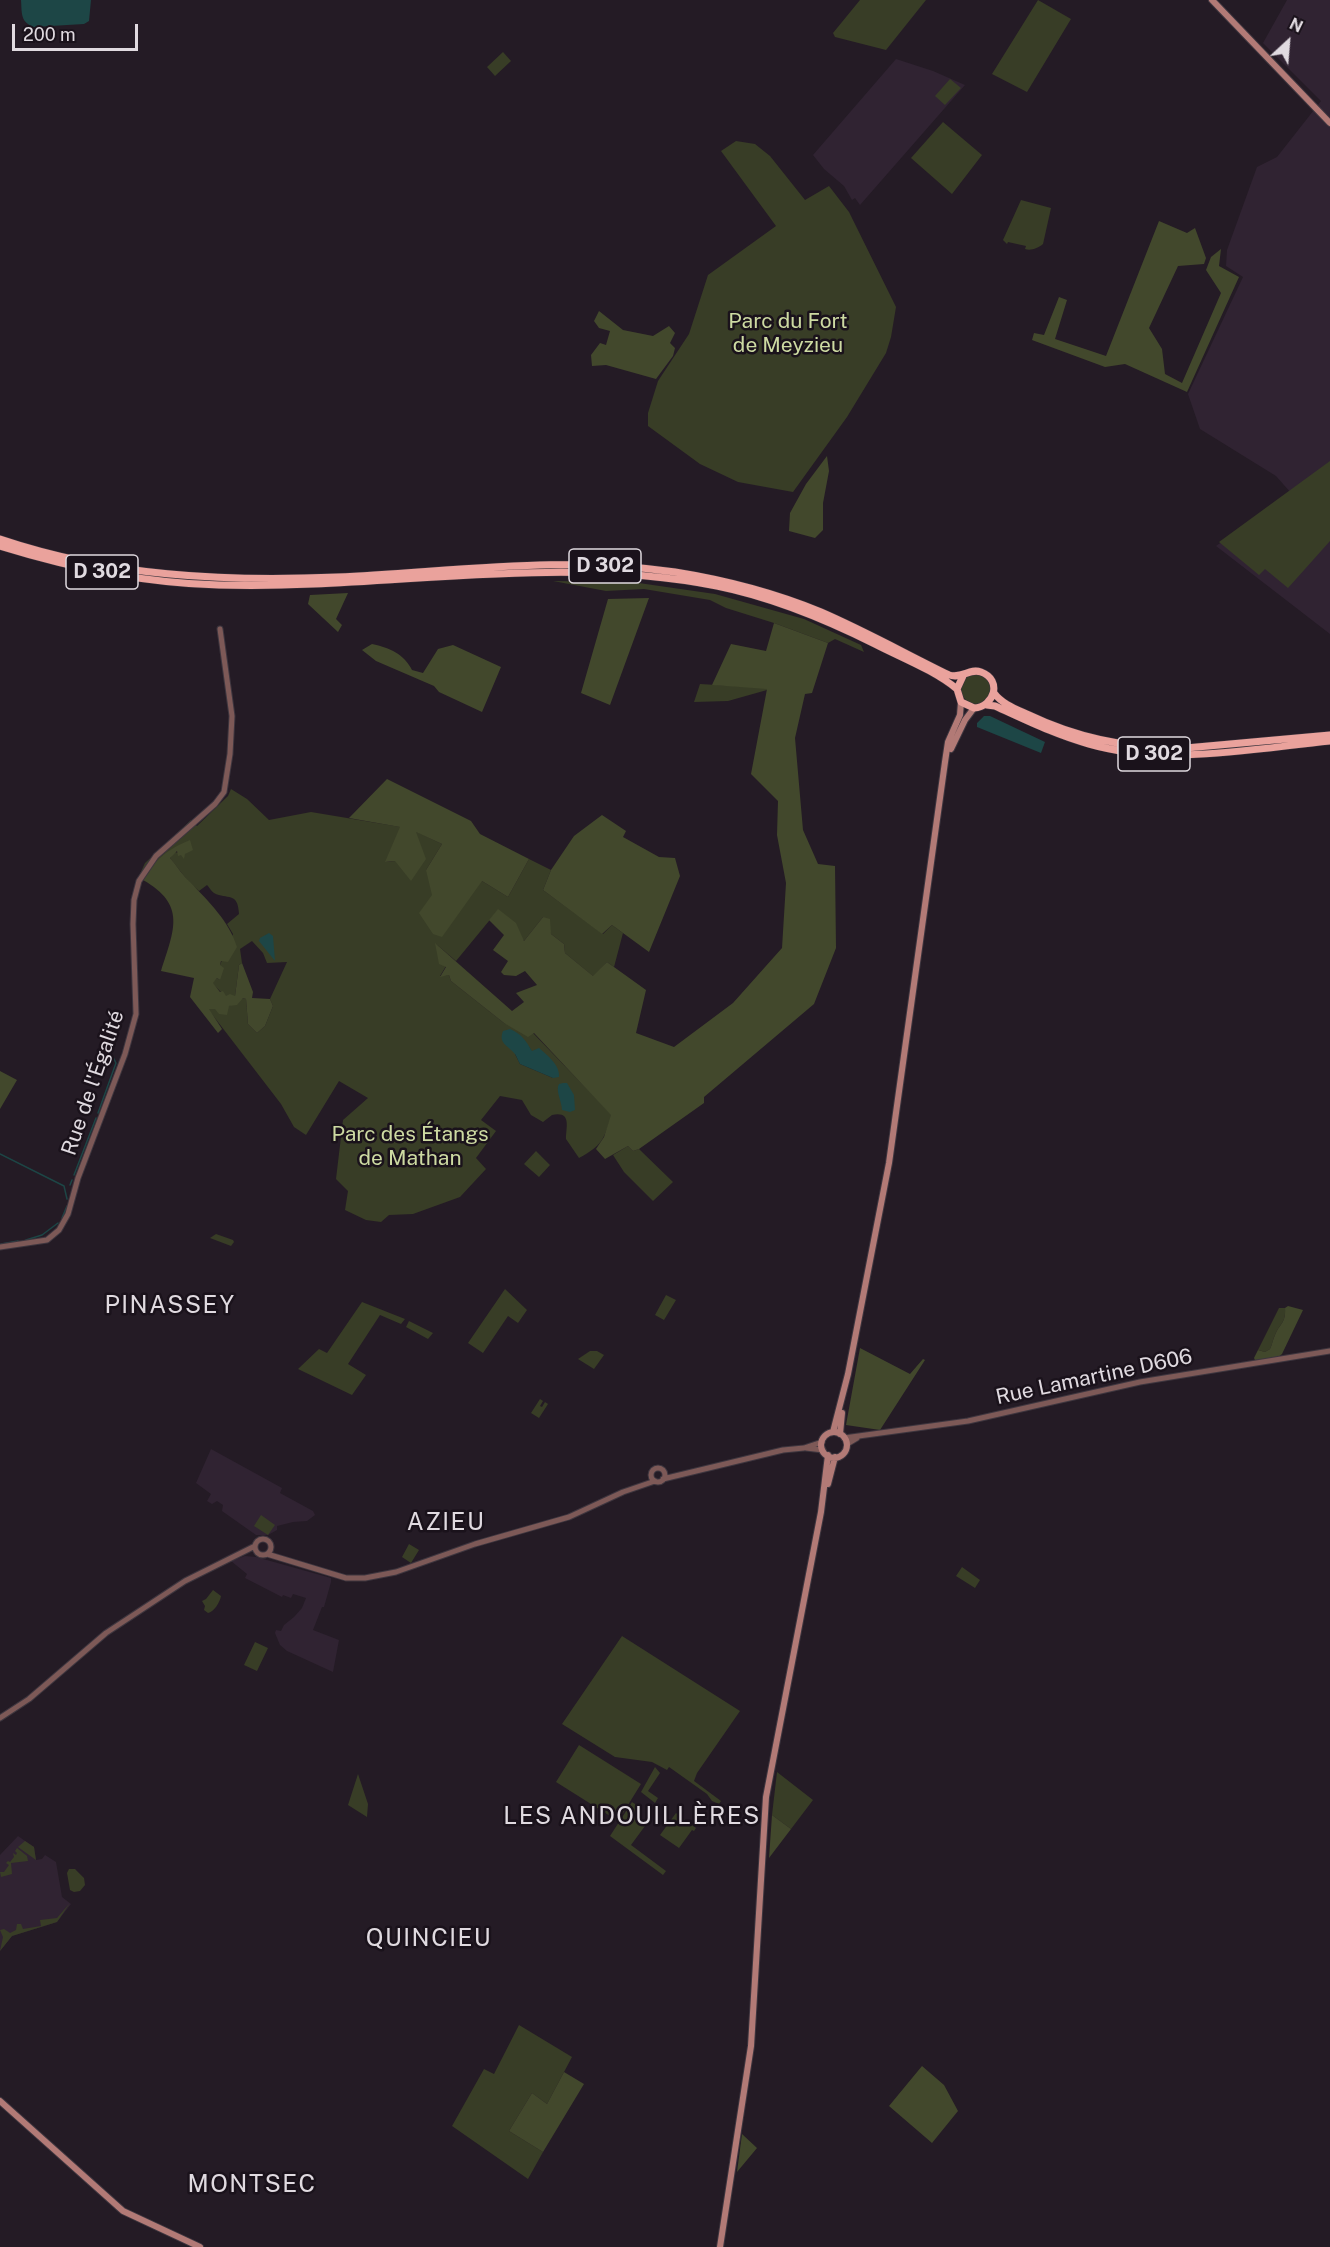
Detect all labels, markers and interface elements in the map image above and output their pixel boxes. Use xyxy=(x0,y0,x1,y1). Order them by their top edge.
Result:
scale bar xyxy=(15,12,141,50)
north arrow xyxy=(1258,12,1318,72)
text: N xyxy=(1286,14,1306,37)
text: 200 m xyxy=(23,24,76,45)
park label: Parc du Fort de Meyzieu xyxy=(728,309,848,359)
road number: D 302 xyxy=(569,549,641,583)
road number: D 302 xyxy=(66,555,138,589)
road number: D 302 xyxy=(1118,737,1190,771)
street label: Rue de l'Égalité xyxy=(56,1007,130,1159)
park label: Parc des Étangs de Mathan xyxy=(331,1122,489,1172)
district label: PINASSEY xyxy=(104,1292,236,1320)
street label: Rue Lamartine D606 xyxy=(993,1344,1195,1410)
district label: AZIEU xyxy=(407,1509,485,1537)
district label: LES ANDOUILLÈRES xyxy=(503,1803,761,1831)
district label: QUINCIEU xyxy=(366,1925,492,1953)
district label: MONTSEC xyxy=(187,2171,317,2199)

